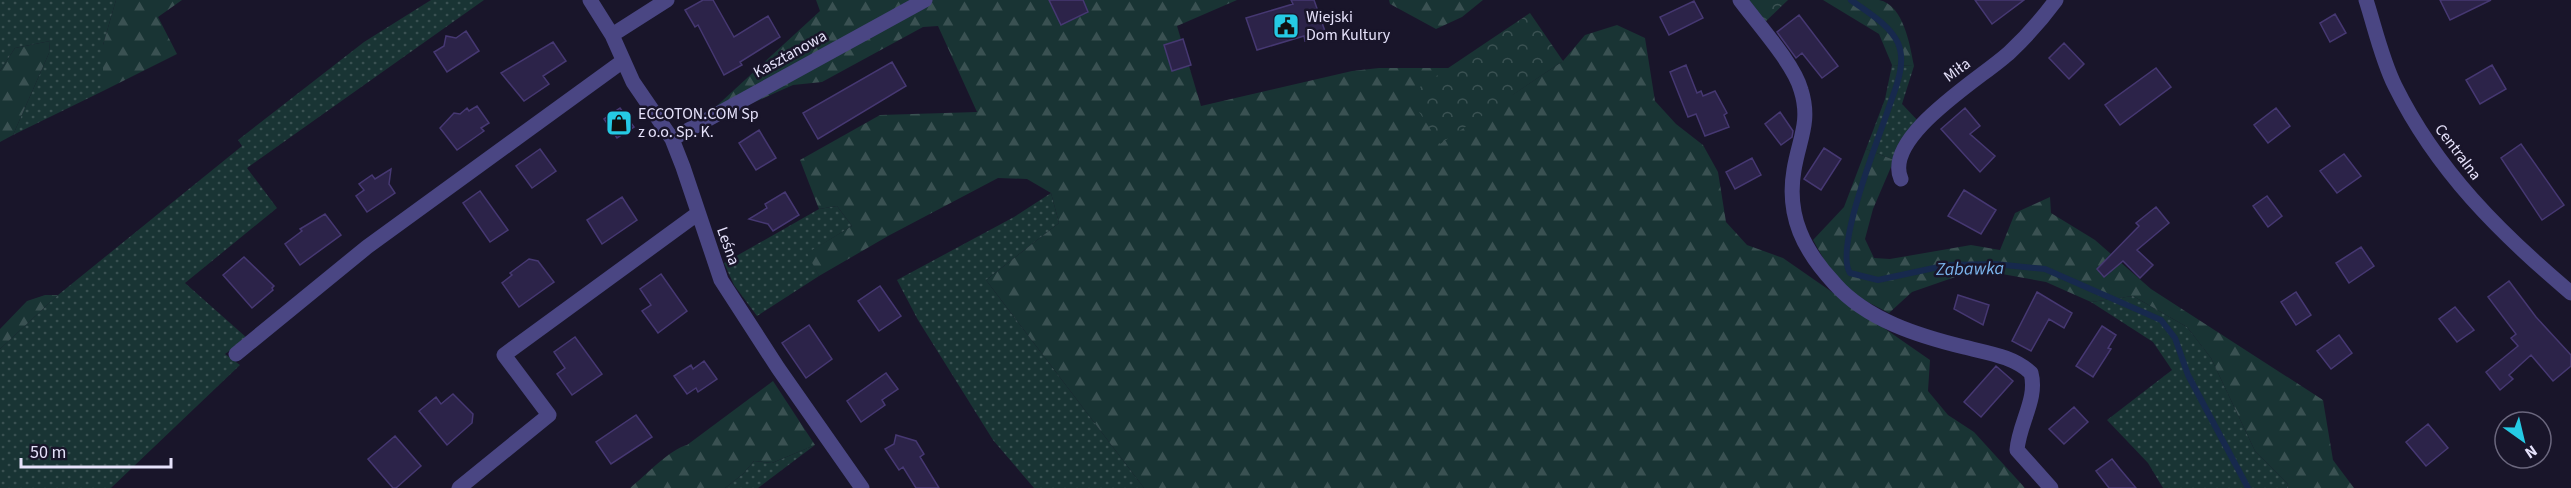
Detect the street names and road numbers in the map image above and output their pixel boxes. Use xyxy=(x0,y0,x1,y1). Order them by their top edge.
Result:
street label: Kasztanowa xyxy=(749,25,831,83)
street label: Miła xyxy=(1939,53,1975,87)
street label: Centralna xyxy=(2430,119,2486,185)
street label: Leśna xyxy=(711,224,745,268)

